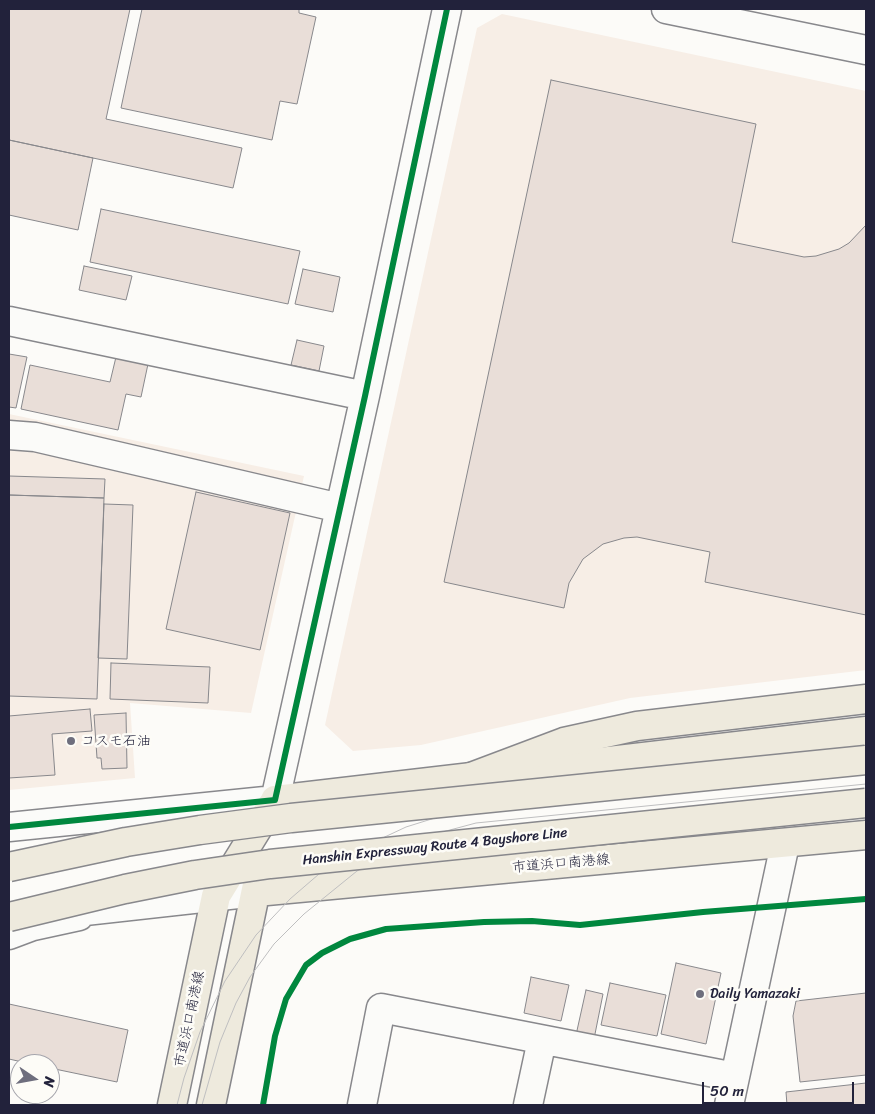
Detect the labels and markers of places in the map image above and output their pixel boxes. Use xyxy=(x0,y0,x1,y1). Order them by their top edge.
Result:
place label: コスモ石油 xyxy=(81,733,151,749)
marker: コスモ石油 xyxy=(65,735,77,747)
place label: Daily Yamazaki xyxy=(710,986,800,1002)
marker: Daily Yamazaki xyxy=(694,988,706,1000)

